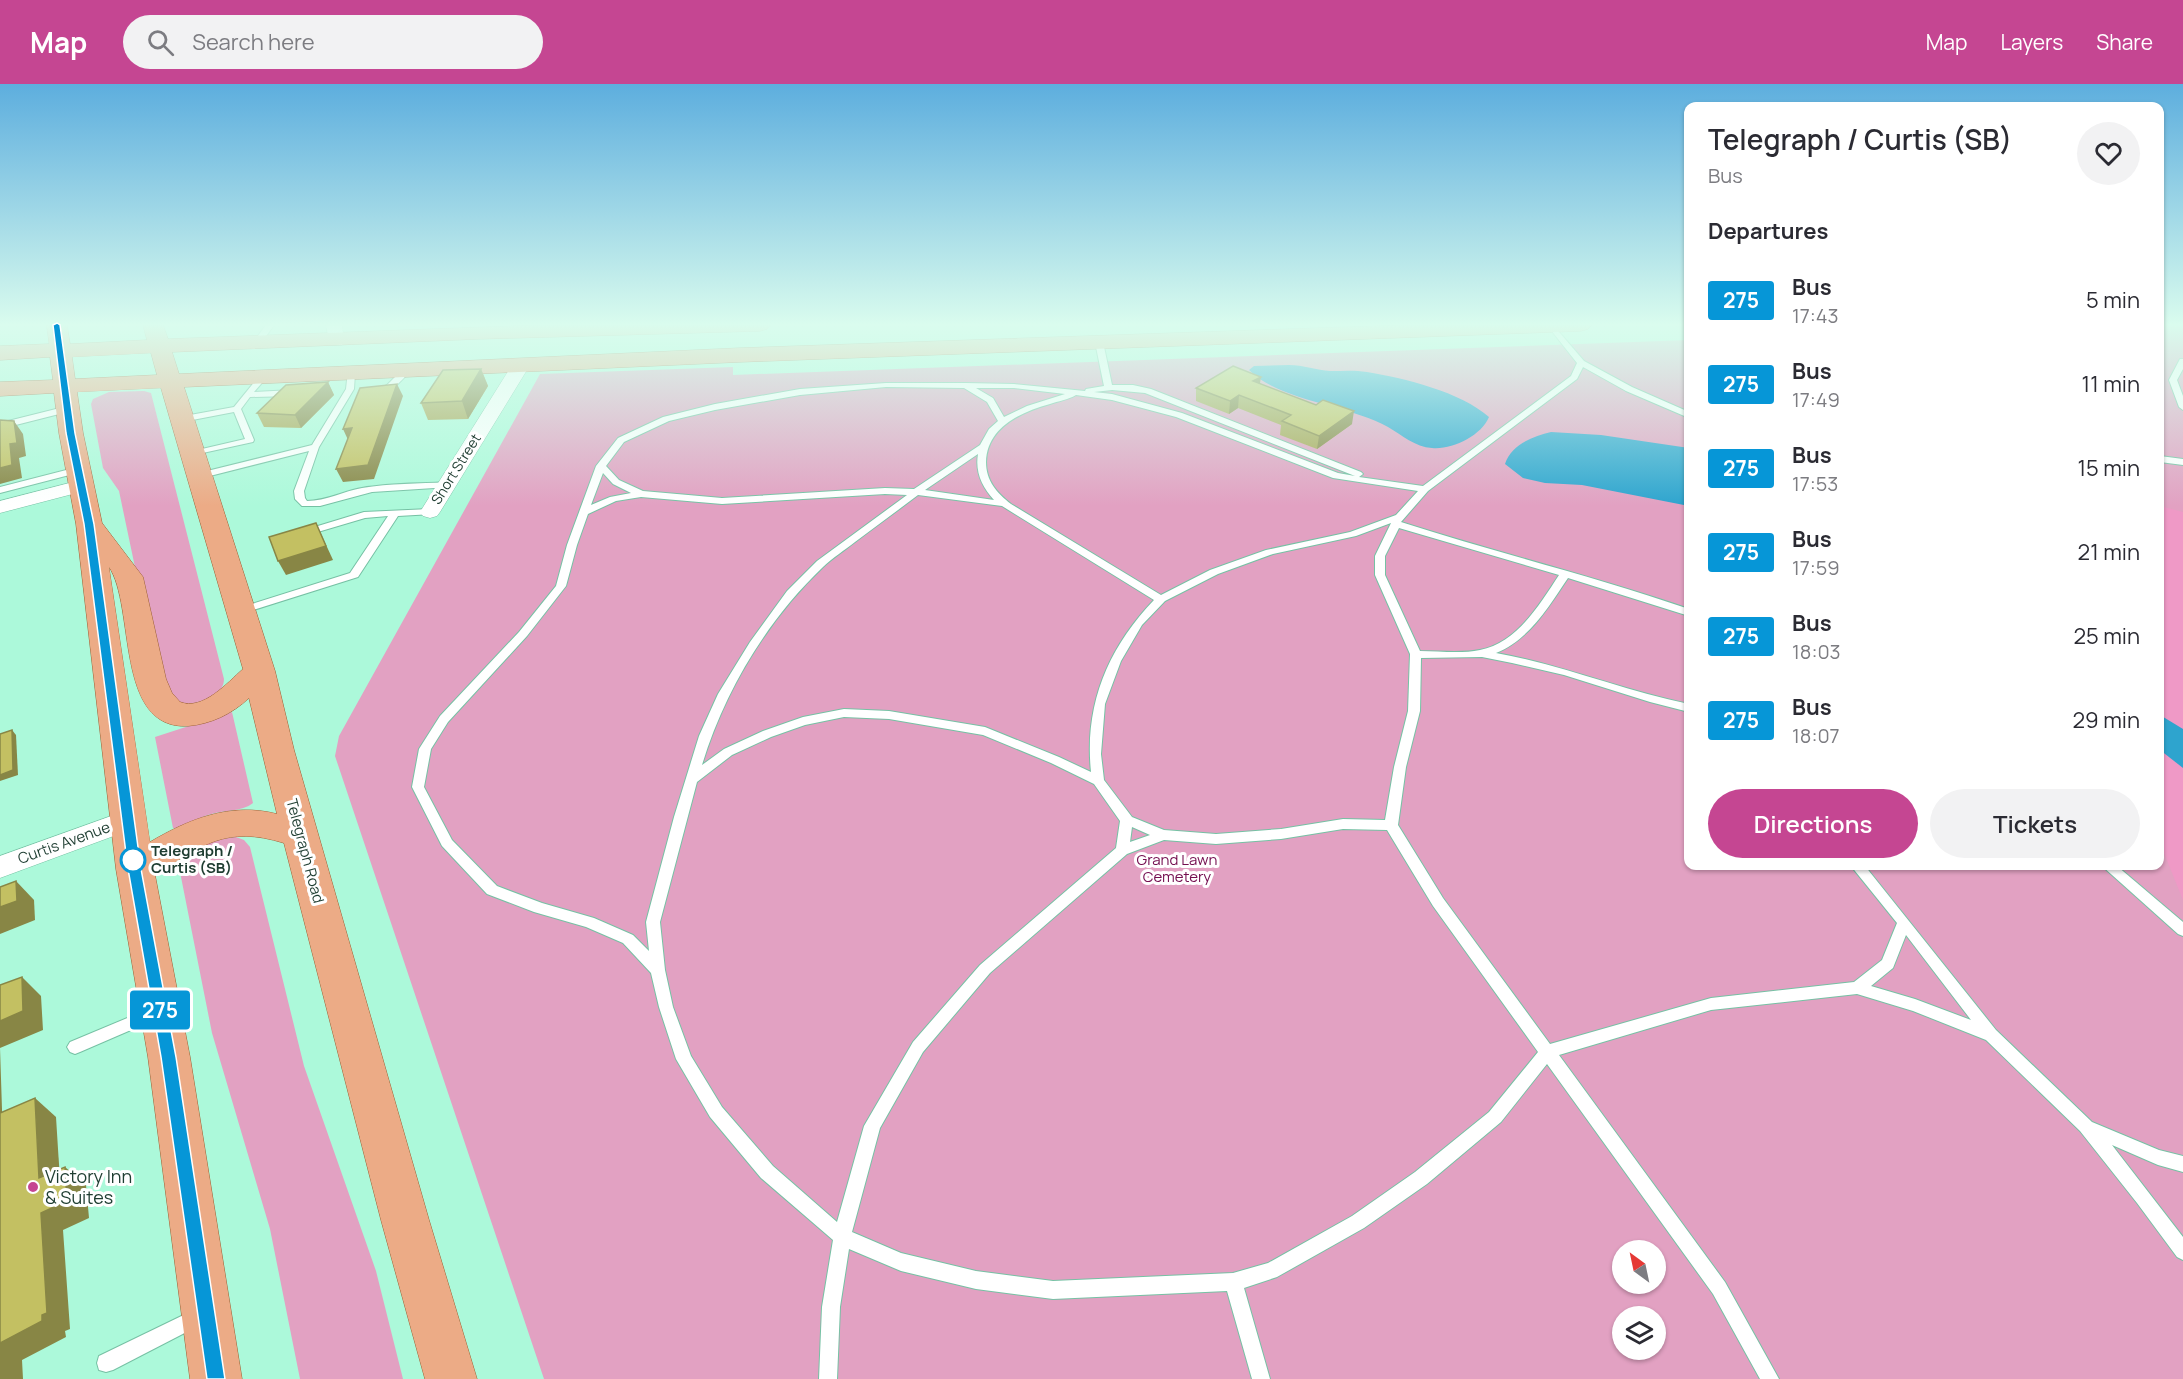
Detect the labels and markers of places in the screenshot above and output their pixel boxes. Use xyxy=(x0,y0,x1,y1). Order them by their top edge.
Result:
place label: Telegraph / Curtis (SB) xyxy=(151,840,233,878)
marker: Telegraph / Curtis (SB) xyxy=(120,847,146,873)
place label: Victory Inn & Suites xyxy=(45,1164,132,1209)
marker: Victory Inn & Suites xyxy=(26,1180,40,1194)

